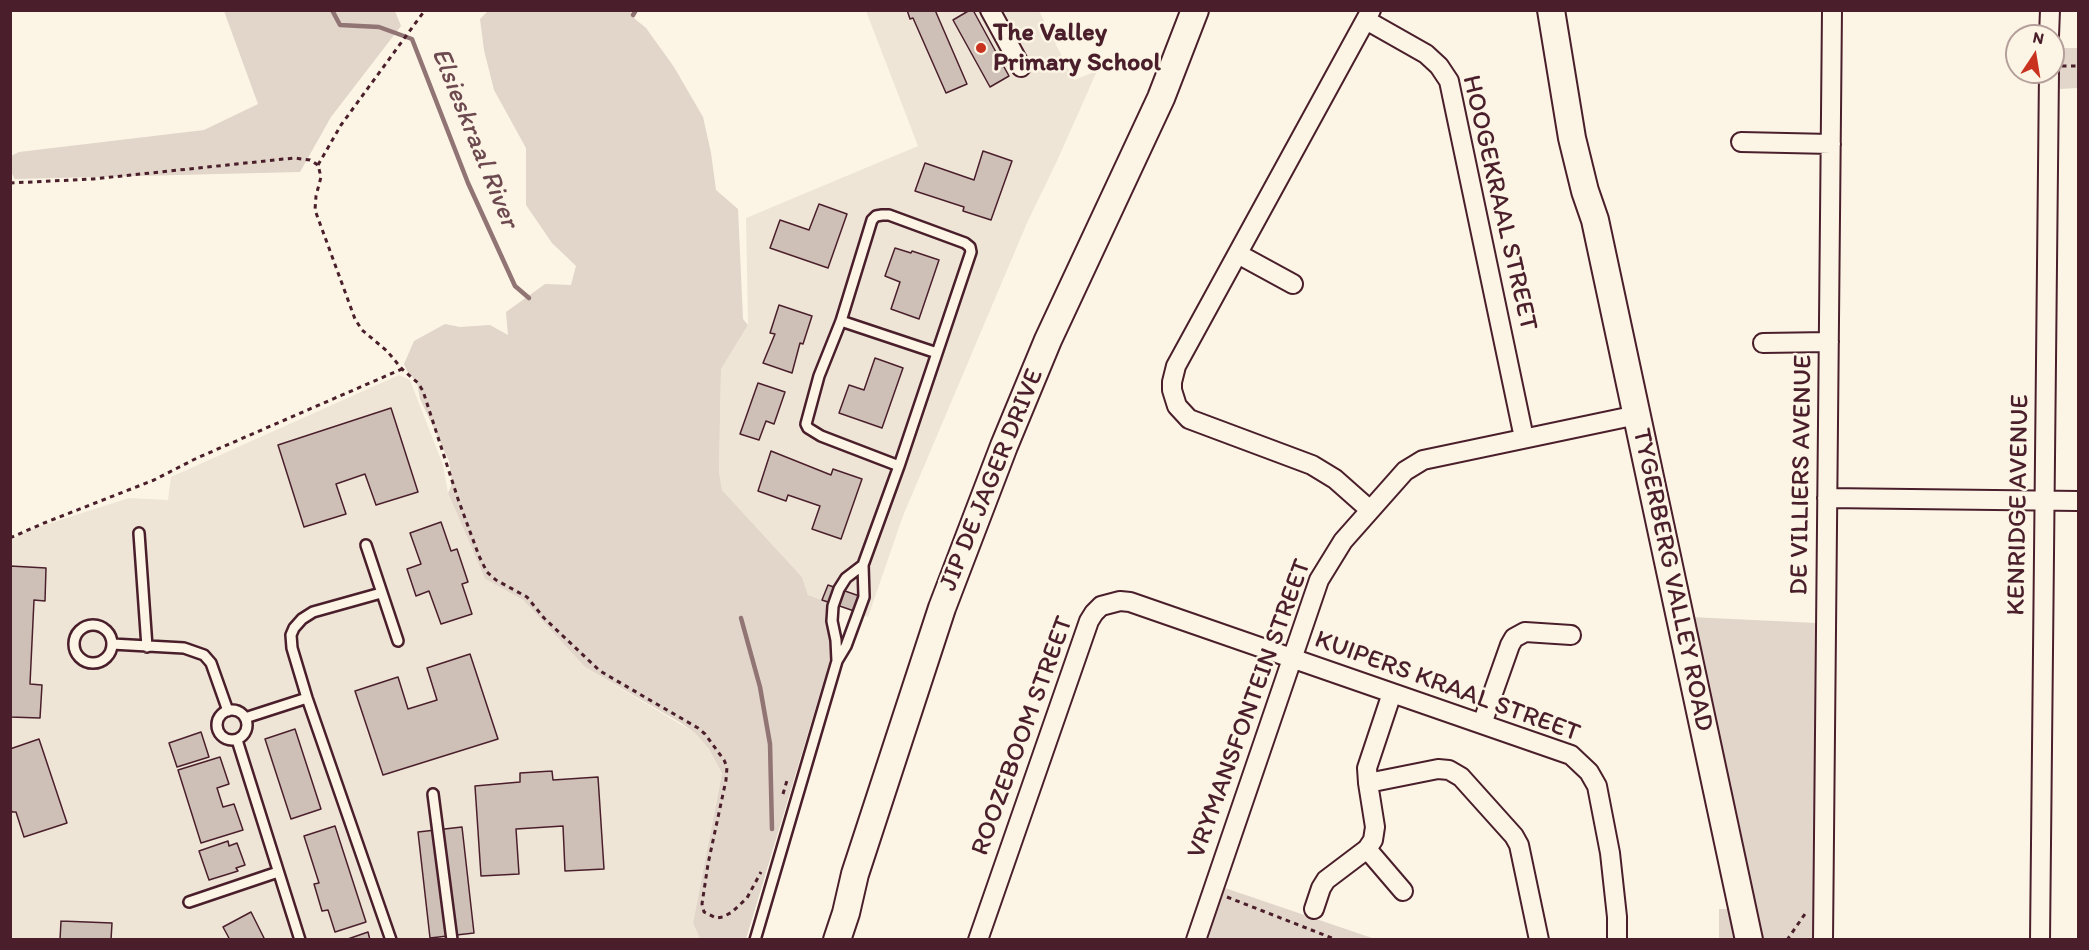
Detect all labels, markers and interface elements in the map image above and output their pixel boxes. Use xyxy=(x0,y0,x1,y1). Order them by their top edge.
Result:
place label: The Valley Primary School xyxy=(993,17,1161,78)
north arrow xyxy=(2005,24,2065,84)
text: N xyxy=(2031,27,2046,48)
marker: The Valley Primary School xyxy=(974,41,988,55)
water label: Elsieskraal River xyxy=(423,43,525,233)
street label: HOOGEKRAAL STREET xyxy=(1454,72,1544,334)
street label: DE VILLIERS AVENUE xyxy=(1784,354,1820,596)
street label: JIP DE JAGER DRIVE xyxy=(933,364,1051,596)
street label: KENRIDGE AVENUE xyxy=(2001,394,2037,616)
street label: TYGERBERG VALLEY ROAD xyxy=(1625,426,1719,734)
street label: VRYMANSFONTEIN STREET xyxy=(1181,555,1319,863)
street label: ROOZEBOOM STREET xyxy=(965,612,1081,860)
street label: KUIPERS KRAAL STREET xyxy=(1310,624,1584,750)

